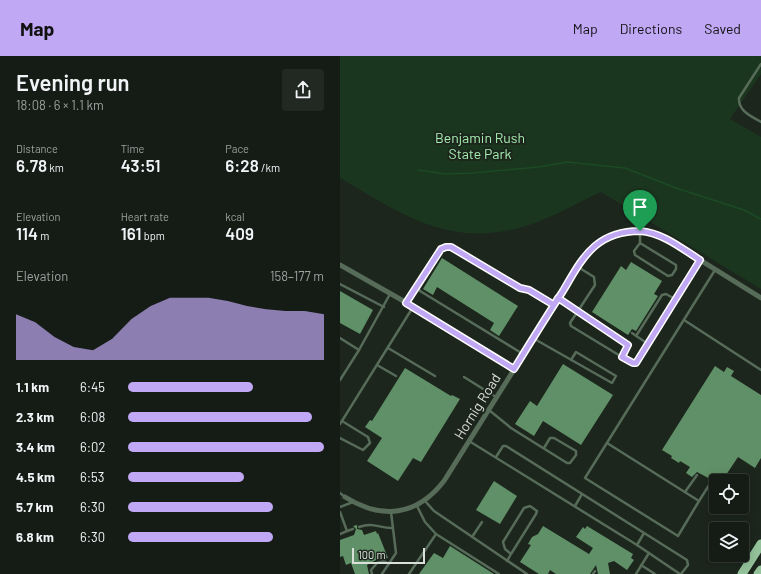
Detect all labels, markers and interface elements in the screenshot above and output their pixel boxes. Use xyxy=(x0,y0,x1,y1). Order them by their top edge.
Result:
text: Map xyxy=(20,17,54,40)
text: Map xyxy=(573,20,598,37)
text: Directions xyxy=(620,20,682,37)
text: Saved xyxy=(704,20,741,37)
text: Evening run xyxy=(16,69,130,95)
button: share xyxy=(282,69,324,111)
text: 18:08 · 6 × 1.1 km xyxy=(16,97,104,113)
park label: Benjamin Rush State Park xyxy=(435,129,525,162)
text: Distance xyxy=(16,142,58,155)
text: Time xyxy=(121,142,144,155)
text: Pace xyxy=(225,142,249,155)
text: 6.78 xyxy=(16,155,47,175)
text: 43:51 xyxy=(121,155,160,175)
text: 6:28 xyxy=(225,155,259,175)
text: km xyxy=(47,161,64,174)
text: /km xyxy=(259,161,280,174)
pin xyxy=(623,190,657,231)
icon: arrive xyxy=(629,196,651,218)
text: Elevation xyxy=(16,210,60,223)
text: Heart rate xyxy=(121,210,169,223)
text: kcal xyxy=(225,210,245,223)
text: 114 xyxy=(16,223,38,243)
text: 161 xyxy=(121,223,141,243)
text: 409 xyxy=(225,223,254,243)
text: m xyxy=(38,229,49,242)
text: bpm xyxy=(141,229,165,242)
text: Elevation xyxy=(16,268,68,284)
text: 158–177 m xyxy=(270,268,324,284)
street label: Hornig Road xyxy=(450,370,504,442)
text: 1.1 km xyxy=(16,379,49,395)
text: 6:45 xyxy=(80,379,105,395)
text: 2.3 km xyxy=(16,409,54,425)
text: 6:08 xyxy=(80,409,105,425)
text: 3.4 km xyxy=(16,439,55,455)
text: 6:02 xyxy=(80,439,105,455)
text: 4.5 km xyxy=(16,469,55,485)
text: 6:53 xyxy=(80,469,104,485)
map controls xyxy=(709,474,749,562)
button: locate xyxy=(709,474,749,514)
text: 5.7 km xyxy=(16,499,53,515)
text: 6:30 xyxy=(80,499,105,515)
button: layers xyxy=(709,522,749,562)
text: 6.8 km xyxy=(16,529,54,545)
text: 6:30 xyxy=(80,529,105,545)
scale bar xyxy=(352,546,425,565)
text: 100 m xyxy=(358,548,386,561)

